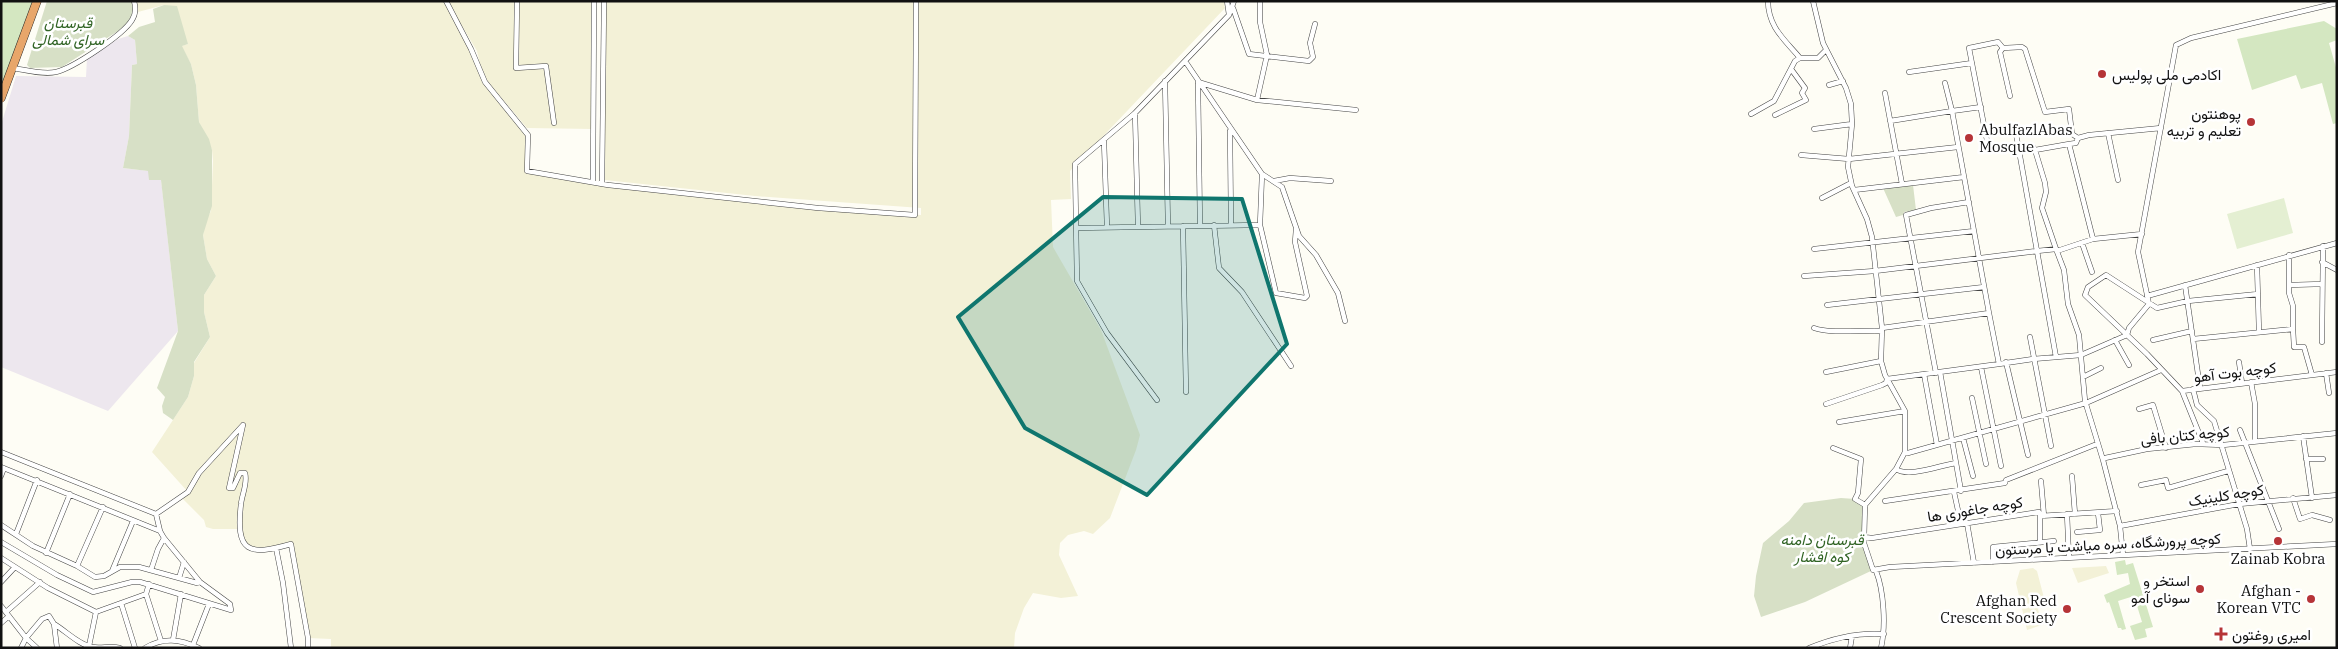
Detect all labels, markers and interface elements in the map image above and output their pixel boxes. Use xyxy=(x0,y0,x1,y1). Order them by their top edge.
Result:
park label: قبرستان سرای شمالی xyxy=(32,13,105,49)
place label: اکادمی ملی پولیس xyxy=(2112,65,2221,85)
marker: اکادمی ملی پولیس xyxy=(2096,68,2108,80)
place label: پوهنتون تعلیم و تربیه xyxy=(2167,104,2241,141)
marker: پوهنتون تعلیم و تربیه xyxy=(2245,116,2257,128)
place label: AbulfazlAbas Mosque xyxy=(1979,120,2073,156)
marker: AbulfazlAbas Mosque xyxy=(1963,132,1975,144)
street label: کوچه بوت آهو xyxy=(2193,357,2278,387)
street label: کوچه کتان بافی xyxy=(2140,422,2231,449)
street label: کوچه کلینیک xyxy=(2187,480,2266,511)
street label: کوچه جاغوری ها xyxy=(1926,492,2025,527)
street label: کوچه پرورشگاه، سره میاشت یا مرستون xyxy=(1995,529,2222,560)
park label: قبرستان دامنه کوه افشار xyxy=(1781,530,1865,566)
marker: Zainab Kobra xyxy=(2272,535,2284,547)
place label: Zainab Kobra xyxy=(2230,549,2326,568)
place label: استخر و سونای آمو xyxy=(2131,571,2190,608)
place label: Afghan - Korean VTC xyxy=(2217,581,2301,617)
marker: استخر و سونای آمو xyxy=(2194,583,2206,595)
place label: Afghan Red Crescent Society xyxy=(1940,591,2057,627)
marker: Afghan - Korean VTC xyxy=(2305,593,2317,605)
marker: Afghan Red Crescent Society xyxy=(2061,603,2073,615)
place label: امیری روغتون xyxy=(2232,625,2311,645)
marker: امیری روغتون xyxy=(2214,627,2228,641)

